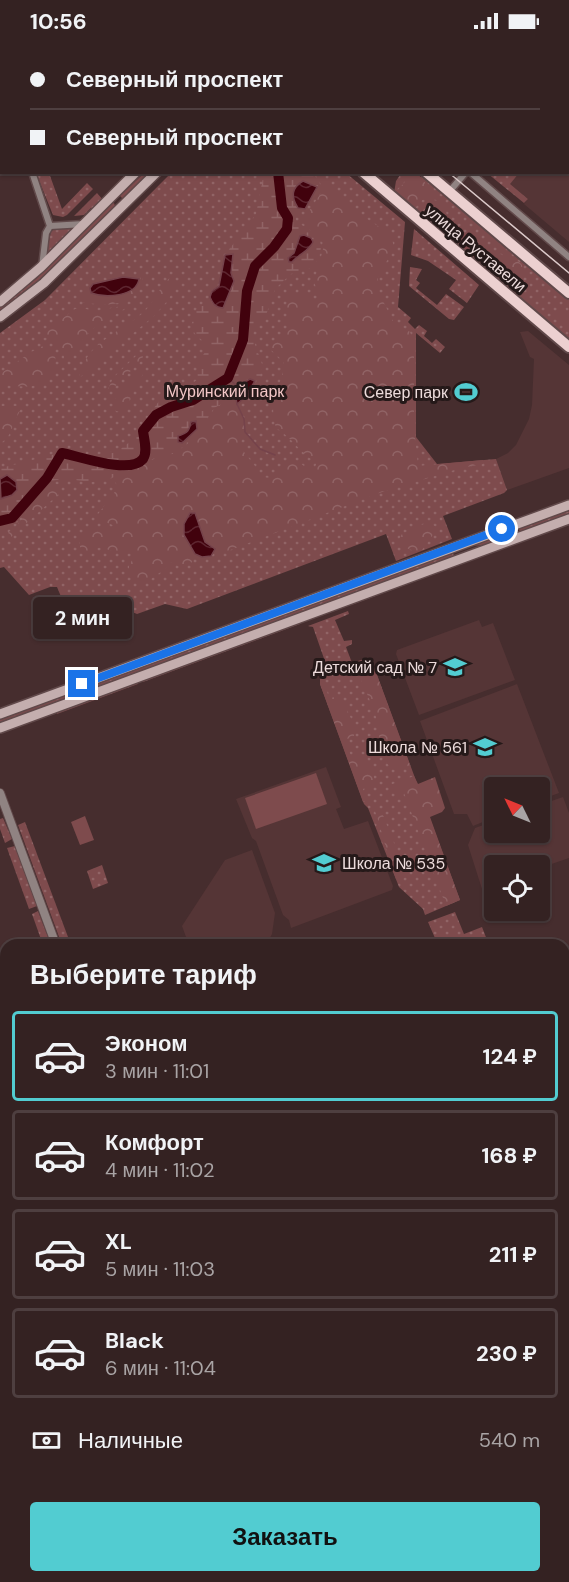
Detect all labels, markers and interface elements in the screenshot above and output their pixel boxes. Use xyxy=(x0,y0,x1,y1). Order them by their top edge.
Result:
text: 10:56 xyxy=(30,7,87,36)
text: Северный проспект xyxy=(66,65,283,94)
text: Северный проспект xyxy=(66,123,283,152)
street label: улица Руставели xyxy=(421,200,531,297)
sports icon: Север парк xyxy=(453,379,479,405)
park label: Муринский парк xyxy=(166,381,285,402)
place label: Север парк xyxy=(364,382,449,403)
route start xyxy=(488,515,515,542)
callout: 2 мин xyxy=(32,597,132,639)
text: 2 мин xyxy=(55,605,110,631)
school or university icon: Детский сад № 7 xyxy=(442,654,468,680)
place label: Детский сад № 7 xyxy=(313,657,437,678)
route end xyxy=(68,670,95,697)
school or university icon: Школа № 561 xyxy=(472,734,498,760)
place label: Школа № 561 xyxy=(368,737,467,758)
north arrow xyxy=(484,777,550,843)
map controls xyxy=(484,777,550,921)
school or university icon: Школа № 535 xyxy=(311,850,337,876)
place label: Школа № 535 xyxy=(342,853,445,874)
button: locate xyxy=(484,855,550,921)
text: Выберите тариф xyxy=(30,957,257,992)
icon: car xyxy=(33,1029,87,1083)
text: Эконом xyxy=(105,1029,188,1058)
text: 124 ₽ xyxy=(483,1042,537,1071)
text: 3 мин · 11:01 xyxy=(105,1058,209,1084)
icon: car xyxy=(33,1128,87,1182)
text: Комфорт xyxy=(105,1128,204,1157)
text: 168 ₽ xyxy=(482,1141,537,1170)
text: 4 мин · 11:02 xyxy=(105,1157,215,1183)
icon: car xyxy=(33,1227,87,1281)
text: XL xyxy=(105,1227,132,1256)
text: 211 ₽ xyxy=(489,1240,537,1269)
text: 5 мин · 11:03 xyxy=(105,1256,215,1282)
icon: car xyxy=(33,1326,87,1380)
text: Black xyxy=(105,1326,164,1355)
text: 230 ₽ xyxy=(476,1339,537,1368)
text: 6 мин · 11:04 xyxy=(105,1355,216,1381)
icon: cash xyxy=(30,1424,63,1457)
text: Наличные xyxy=(78,1426,183,1455)
text: 540 m xyxy=(479,1427,540,1453)
button: Заказать xyxy=(30,1502,540,1571)

